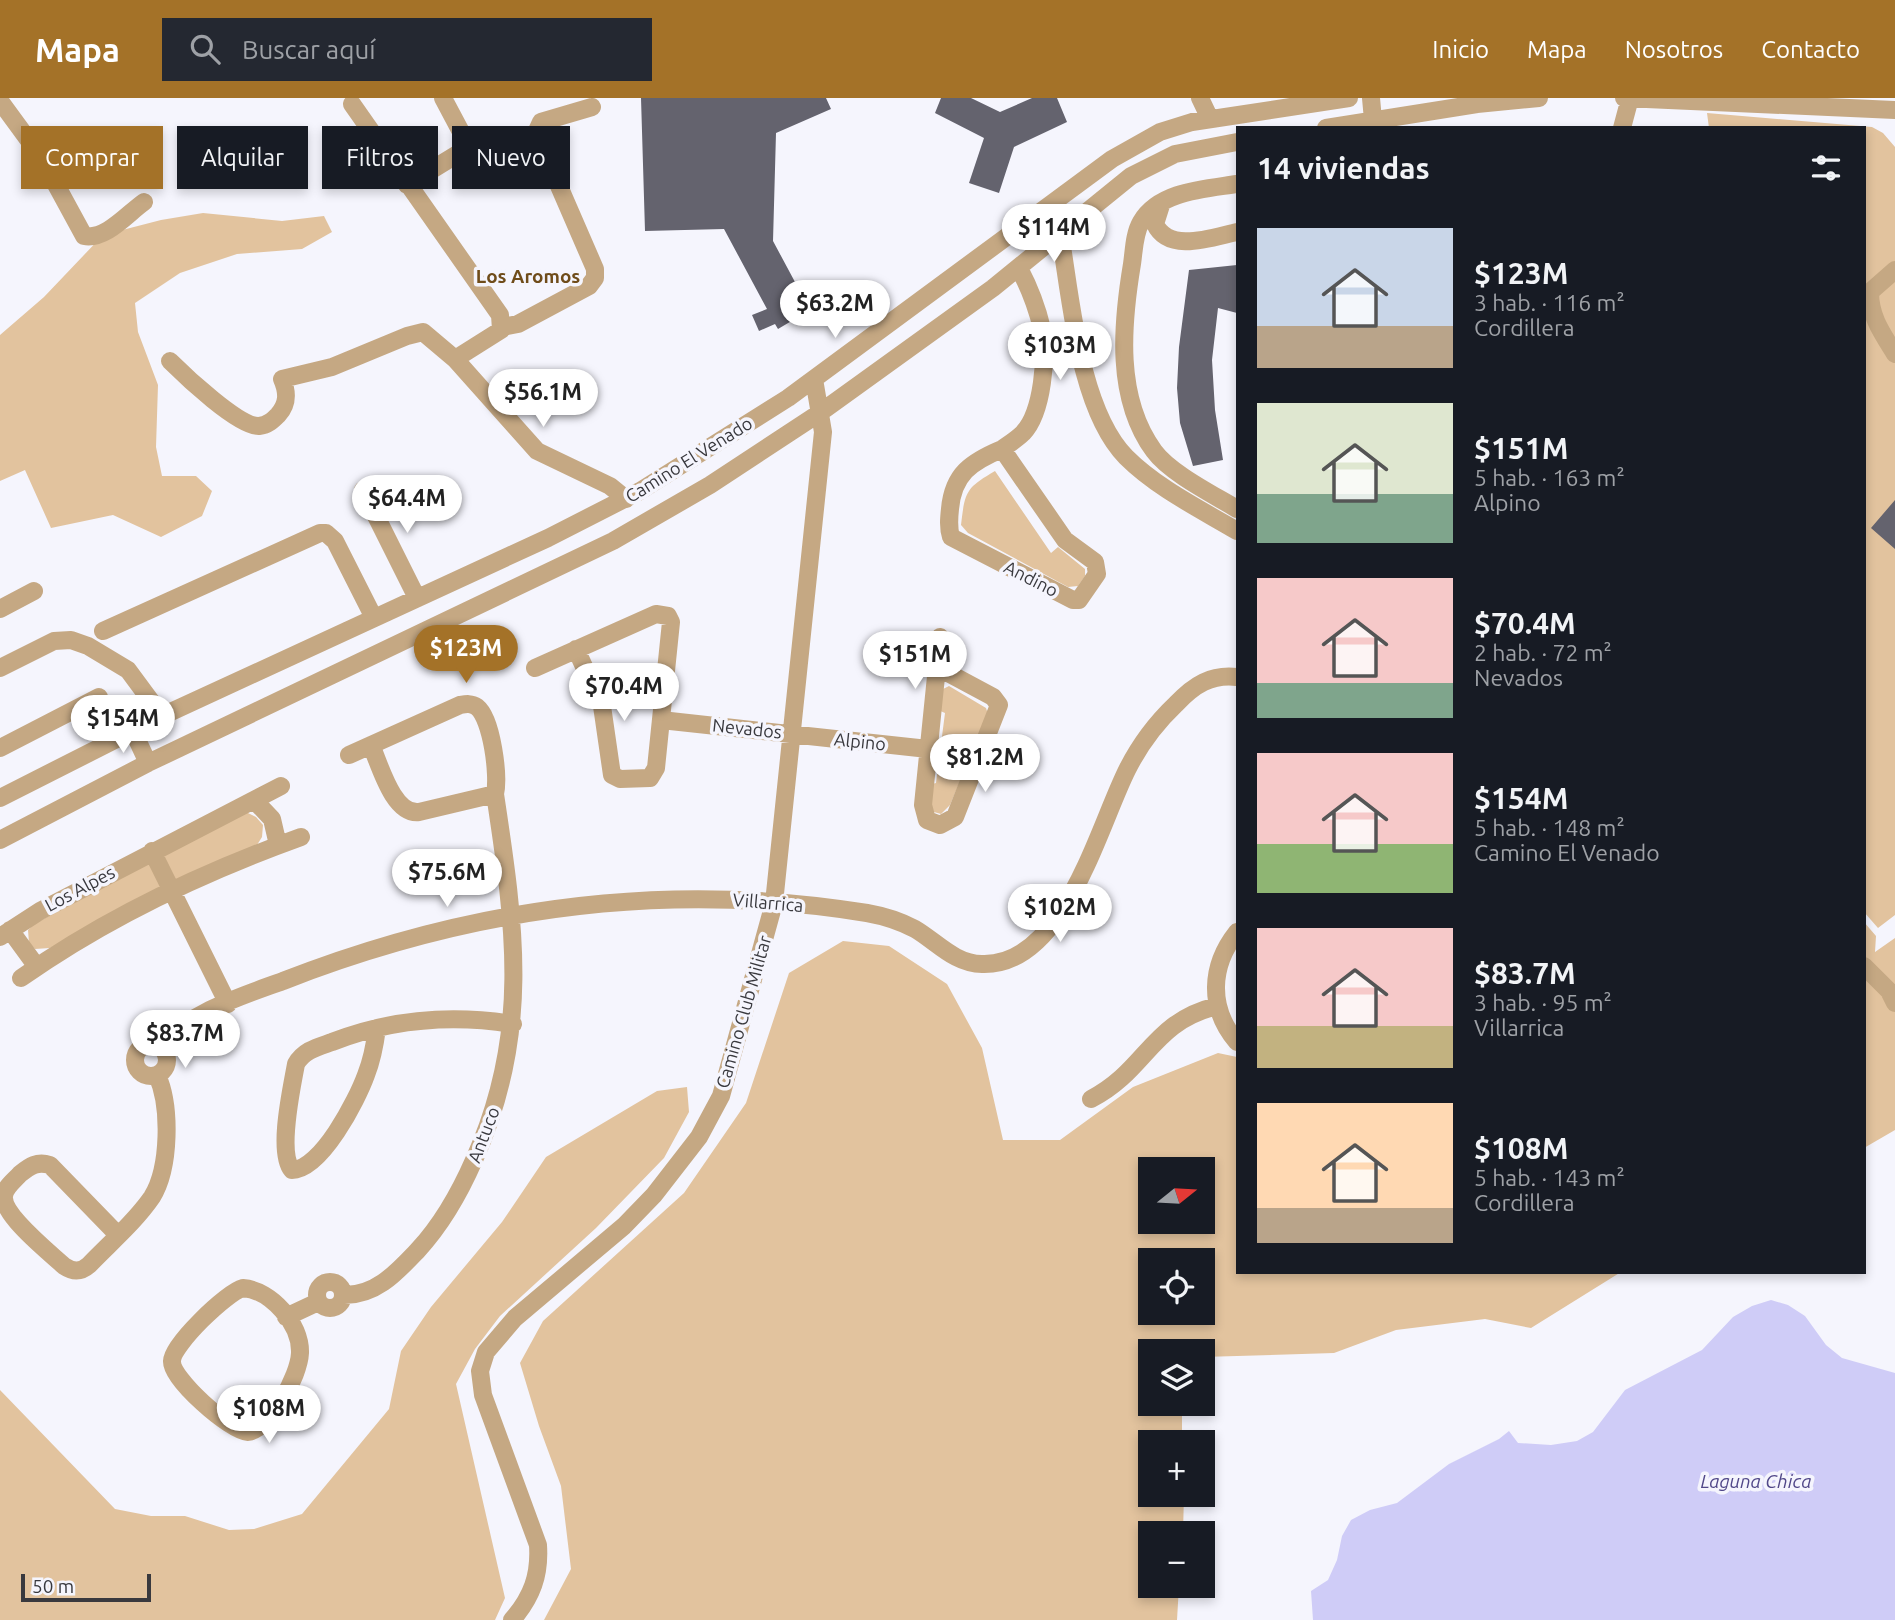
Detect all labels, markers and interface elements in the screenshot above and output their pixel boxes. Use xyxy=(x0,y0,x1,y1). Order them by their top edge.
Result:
search box xyxy=(162,18,652,81)
icon: search xyxy=(186,30,224,68)
text: Mapa xyxy=(35,31,120,68)
text: Buscar aquí xyxy=(242,35,376,64)
text: Inicio xyxy=(1432,36,1489,63)
text: Mapa xyxy=(1527,36,1587,63)
text: Nosotros xyxy=(1625,36,1723,63)
text: Contacto xyxy=(1761,36,1860,63)
chip: Comprar xyxy=(21,126,163,189)
chip: Alquilar xyxy=(177,126,308,189)
chip: Filtros xyxy=(322,126,438,189)
chip: Nuevo xyxy=(452,126,570,189)
icon: filters xyxy=(1807,149,1845,187)
text: 14 viviendas xyxy=(1257,151,1430,185)
pin: $114M xyxy=(1005,204,1103,264)
text: $114M xyxy=(1018,214,1090,239)
icon: home xyxy=(1313,256,1397,340)
text: $123M xyxy=(1474,256,1568,290)
district label: Los Aromos xyxy=(476,265,580,287)
pin: $63.2M xyxy=(778,280,892,340)
text: $63.2M xyxy=(796,290,874,315)
text: 3 hab. · 116 m² xyxy=(1474,290,1625,315)
text: Cordillera xyxy=(1474,315,1575,340)
pin: $103M xyxy=(1011,322,1109,382)
text: $103M xyxy=(1024,332,1096,357)
pin: $56.1M xyxy=(486,370,600,429)
text: $56.1M xyxy=(504,379,582,404)
street label: Camino El Venado xyxy=(622,412,755,506)
icon: home xyxy=(1313,431,1397,515)
text: $151M xyxy=(1474,431,1568,465)
text: 5 hab. · 163 m² xyxy=(1474,465,1625,490)
pin: $64.4M xyxy=(350,476,464,535)
text: $64.4M xyxy=(368,485,446,510)
text: Alpino xyxy=(1474,490,1541,515)
street label: Andino xyxy=(1001,556,1062,600)
icon: home xyxy=(1313,606,1397,690)
text: $70.4M xyxy=(1474,606,1576,640)
pin: $123M xyxy=(417,626,515,685)
pin: $151M xyxy=(866,632,964,691)
text: $123M xyxy=(430,635,502,660)
text: 2 hab. · 72 m² xyxy=(1474,640,1612,665)
text: $151M xyxy=(879,641,951,666)
pin: $70.4M xyxy=(567,664,681,723)
text: Nevados xyxy=(1474,665,1563,690)
text: $70.4M xyxy=(585,673,663,698)
pin: $154M xyxy=(74,696,172,755)
text: $154M xyxy=(87,705,159,730)
street label: Nevados xyxy=(711,714,783,742)
street label: Alpino xyxy=(833,728,887,754)
pin: $81.2M xyxy=(928,734,1042,794)
text: $81.2M xyxy=(946,744,1024,769)
icon: home xyxy=(1313,781,1397,865)
text: $154M xyxy=(1474,781,1568,815)
text: 5 hab. · 148 m² xyxy=(1474,815,1625,840)
text: Camino El Venado xyxy=(1474,840,1660,865)
pin: $75.6M xyxy=(390,850,504,909)
text: $75.6M xyxy=(408,859,486,884)
street label: Los Alpes xyxy=(41,861,118,915)
pin: $102M xyxy=(1011,884,1109,944)
street label: Villarrica xyxy=(732,889,804,915)
text: $102M xyxy=(1024,894,1096,919)
street label: Camino Club Militar xyxy=(712,933,774,1090)
icon: home xyxy=(1313,956,1397,1040)
text: $83.7M xyxy=(1474,956,1576,990)
text: 3 hab. · 95 m² xyxy=(1474,990,1612,1015)
pin: $83.7M xyxy=(128,1010,242,1070)
text: Villarrica xyxy=(1474,1015,1564,1040)
text: $83.7M xyxy=(146,1020,224,1045)
street label: Antuco xyxy=(463,1104,503,1165)
icon: home xyxy=(1313,1131,1397,1215)
text: $108M xyxy=(1474,1131,1568,1165)
north arrow xyxy=(1138,1157,1214,1234)
map controls xyxy=(1138,1157,1215,1598)
text: 5 hab. · 143 m² xyxy=(1474,1165,1625,1190)
text: Cordillera xyxy=(1474,1190,1575,1215)
button: locate xyxy=(1138,1248,1215,1325)
button: layers xyxy=(1138,1339,1215,1416)
pin: $108M xyxy=(220,1386,318,1445)
text: $108M xyxy=(233,1395,305,1420)
button: + xyxy=(1138,1430,1215,1507)
water label: Laguna Chica xyxy=(1701,1470,1811,1492)
button: − xyxy=(1138,1521,1215,1598)
scale bar xyxy=(21,1571,150,1603)
text: 50 m xyxy=(32,1575,74,1597)

